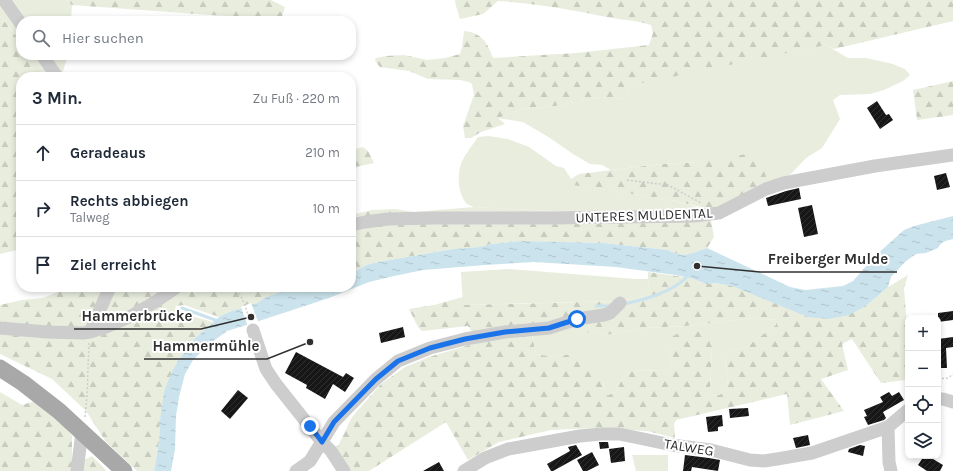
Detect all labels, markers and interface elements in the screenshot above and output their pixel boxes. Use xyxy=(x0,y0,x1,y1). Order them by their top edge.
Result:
search box xyxy=(16,16,356,60)
icon: search xyxy=(30,27,52,49)
text: Hier suchen xyxy=(62,29,144,47)
text: 3 Min. xyxy=(32,88,82,108)
text: Zu Fuß · 220 m xyxy=(252,91,340,106)
icon: ahead xyxy=(32,142,54,164)
text: Geradeaus xyxy=(70,144,146,162)
text: 210 m xyxy=(305,145,340,160)
text: Rechts abbiegen xyxy=(70,192,189,210)
icon: right xyxy=(32,198,54,220)
text: 10 m xyxy=(313,201,340,216)
street label: UNTERES MULDENTAL xyxy=(575,205,713,226)
text: Talweg xyxy=(70,210,110,225)
callout: Freiberger Mulde xyxy=(760,245,897,272)
text: Freiberger Mulde xyxy=(768,250,888,268)
icon: arrive xyxy=(32,254,54,276)
text: Ziel erreicht xyxy=(70,256,156,274)
callout: Hammerbrücke xyxy=(74,302,201,329)
text: Hammerbrücke xyxy=(82,307,193,325)
route start xyxy=(568,310,586,328)
map controls xyxy=(905,315,941,459)
button: + xyxy=(905,315,941,351)
callout: Hammermühle xyxy=(144,332,267,359)
text: Hammermühle xyxy=(152,337,260,355)
button: − xyxy=(905,351,941,387)
button: locate xyxy=(905,387,941,423)
route end xyxy=(301,417,319,435)
button: layers xyxy=(905,423,941,459)
street label: TALWEG xyxy=(663,435,715,460)

